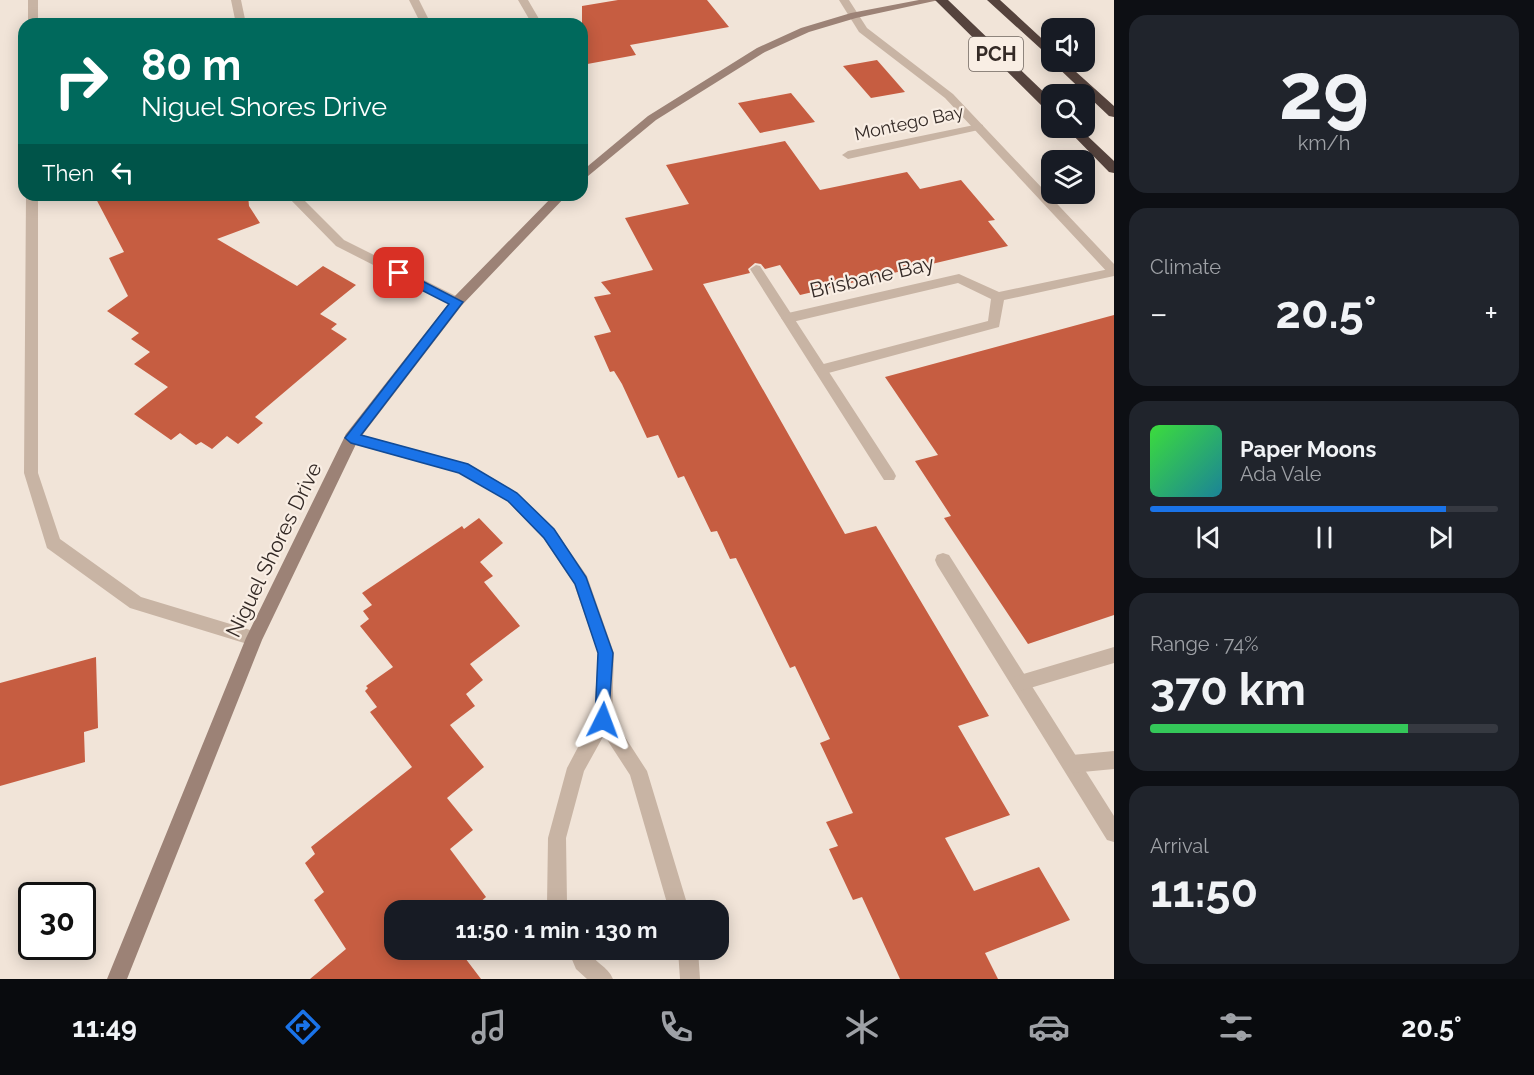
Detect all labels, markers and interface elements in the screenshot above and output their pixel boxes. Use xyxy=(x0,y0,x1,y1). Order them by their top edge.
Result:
map controls xyxy=(1041,18,1095,204)
button: sound xyxy=(1041,18,1095,72)
road number: PCH xyxy=(969,37,1023,71)
text: 80 m xyxy=(141,41,241,90)
icon: right xyxy=(42,42,120,120)
text: 29 xyxy=(1279,46,1369,137)
button: search xyxy=(1041,84,1095,138)
text: Niguel Shores Drive xyxy=(141,91,387,122)
street label: Montego Bay xyxy=(852,101,966,144)
text: km/h xyxy=(1298,131,1350,155)
button: layers xyxy=(1041,150,1095,204)
icon: left xyxy=(106,156,139,189)
text: Then xyxy=(42,160,94,186)
pin xyxy=(373,247,424,298)
street label: Brisbane Bay xyxy=(807,250,937,303)
text: Climate xyxy=(1150,255,1221,279)
icon: arrive xyxy=(382,256,415,289)
text: 20.5° xyxy=(1276,286,1376,339)
text: − xyxy=(1150,294,1168,333)
text: + xyxy=(1484,294,1498,333)
text: Paper Moons xyxy=(1240,436,1376,462)
street label: Niguel Shores Drive xyxy=(220,458,327,641)
text: Ada Vale xyxy=(1240,462,1322,486)
icon: previous xyxy=(1192,521,1225,554)
icon: pause xyxy=(1308,521,1341,554)
icon: next xyxy=(1424,521,1457,554)
text: Range · 74% xyxy=(1150,632,1258,656)
text: 370 km xyxy=(1150,663,1306,716)
position arrow xyxy=(571,688,635,752)
text: Arrival xyxy=(1150,834,1209,858)
text: 11:50 xyxy=(1150,865,1258,918)
speed limit sign: 30 xyxy=(18,882,96,960)
text: 11:50 · 1 min · 130 m xyxy=(456,917,657,943)
icon: directions xyxy=(282,1006,324,1048)
icon: music xyxy=(468,1006,510,1048)
icon: phone xyxy=(655,1006,697,1048)
icon: climate xyxy=(841,1006,883,1048)
icon: car xyxy=(1028,1006,1070,1048)
icon: filters xyxy=(1215,1006,1257,1048)
text: 11:49 xyxy=(72,1012,137,1043)
text: 20.5° xyxy=(1401,1012,1462,1043)

